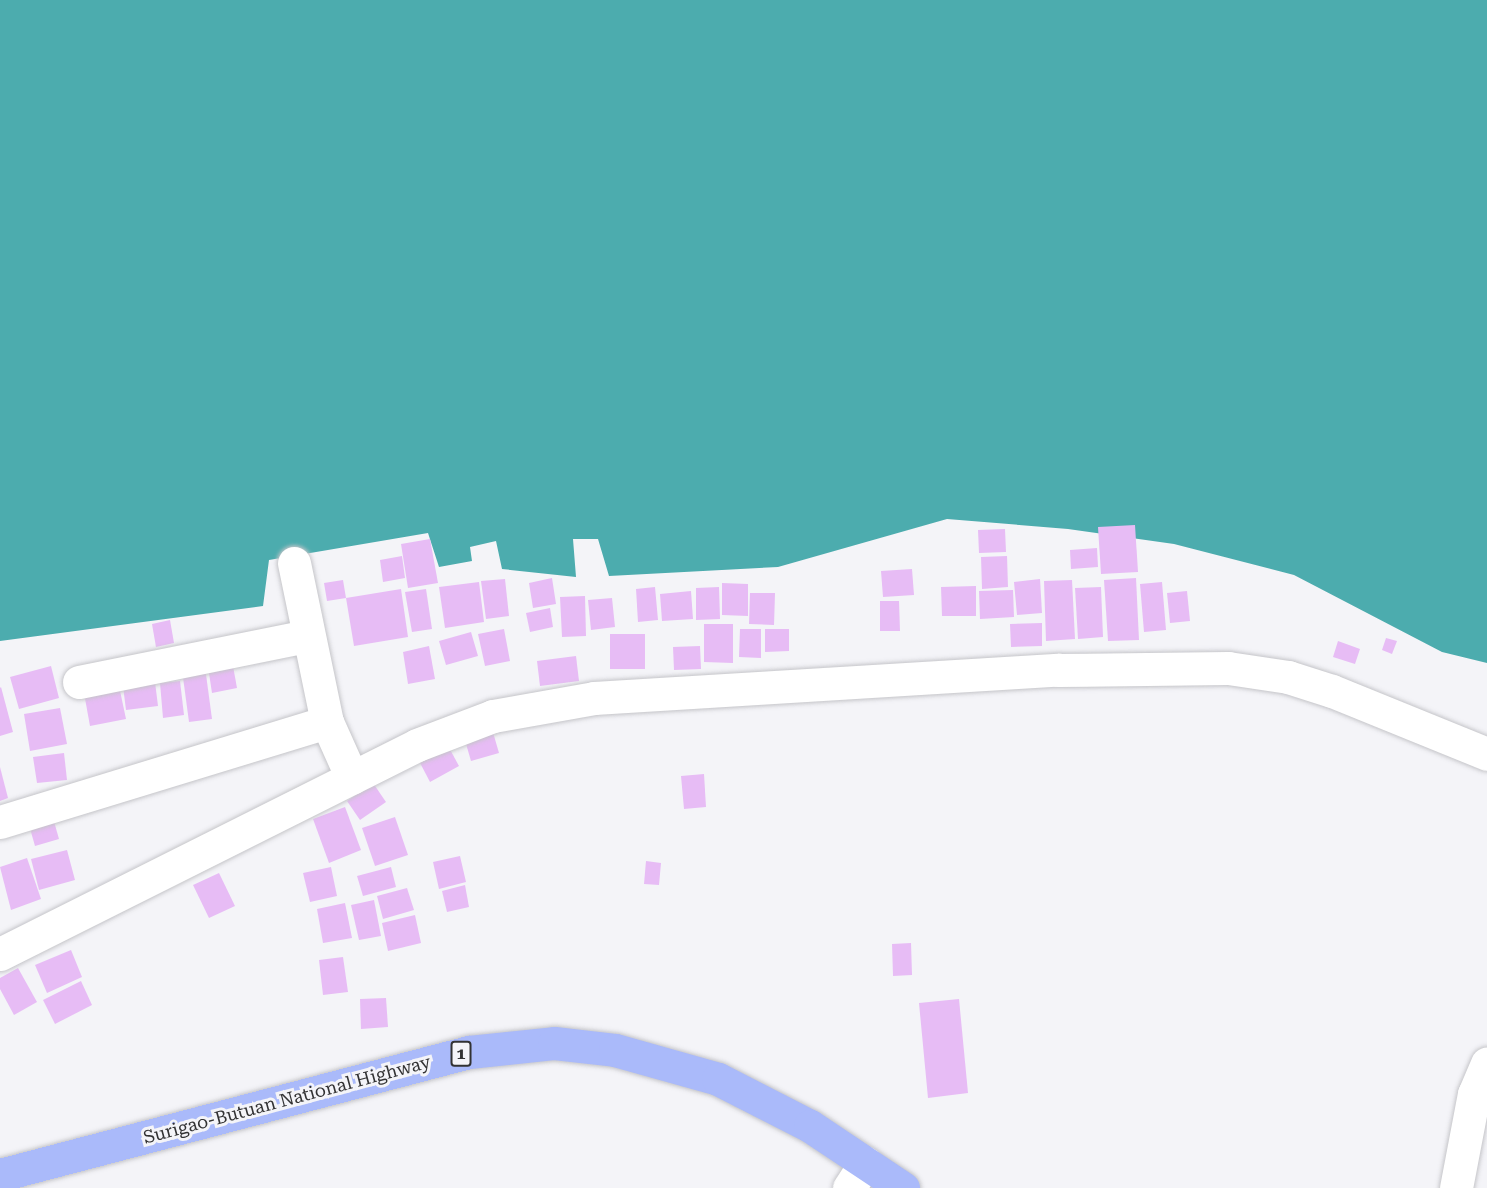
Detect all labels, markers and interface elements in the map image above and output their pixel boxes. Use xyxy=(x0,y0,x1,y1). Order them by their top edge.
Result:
road number: 1 xyxy=(450,1041,472,1067)
street label: Surigao-Butuan National Highway xyxy=(141,1051,433,1149)

